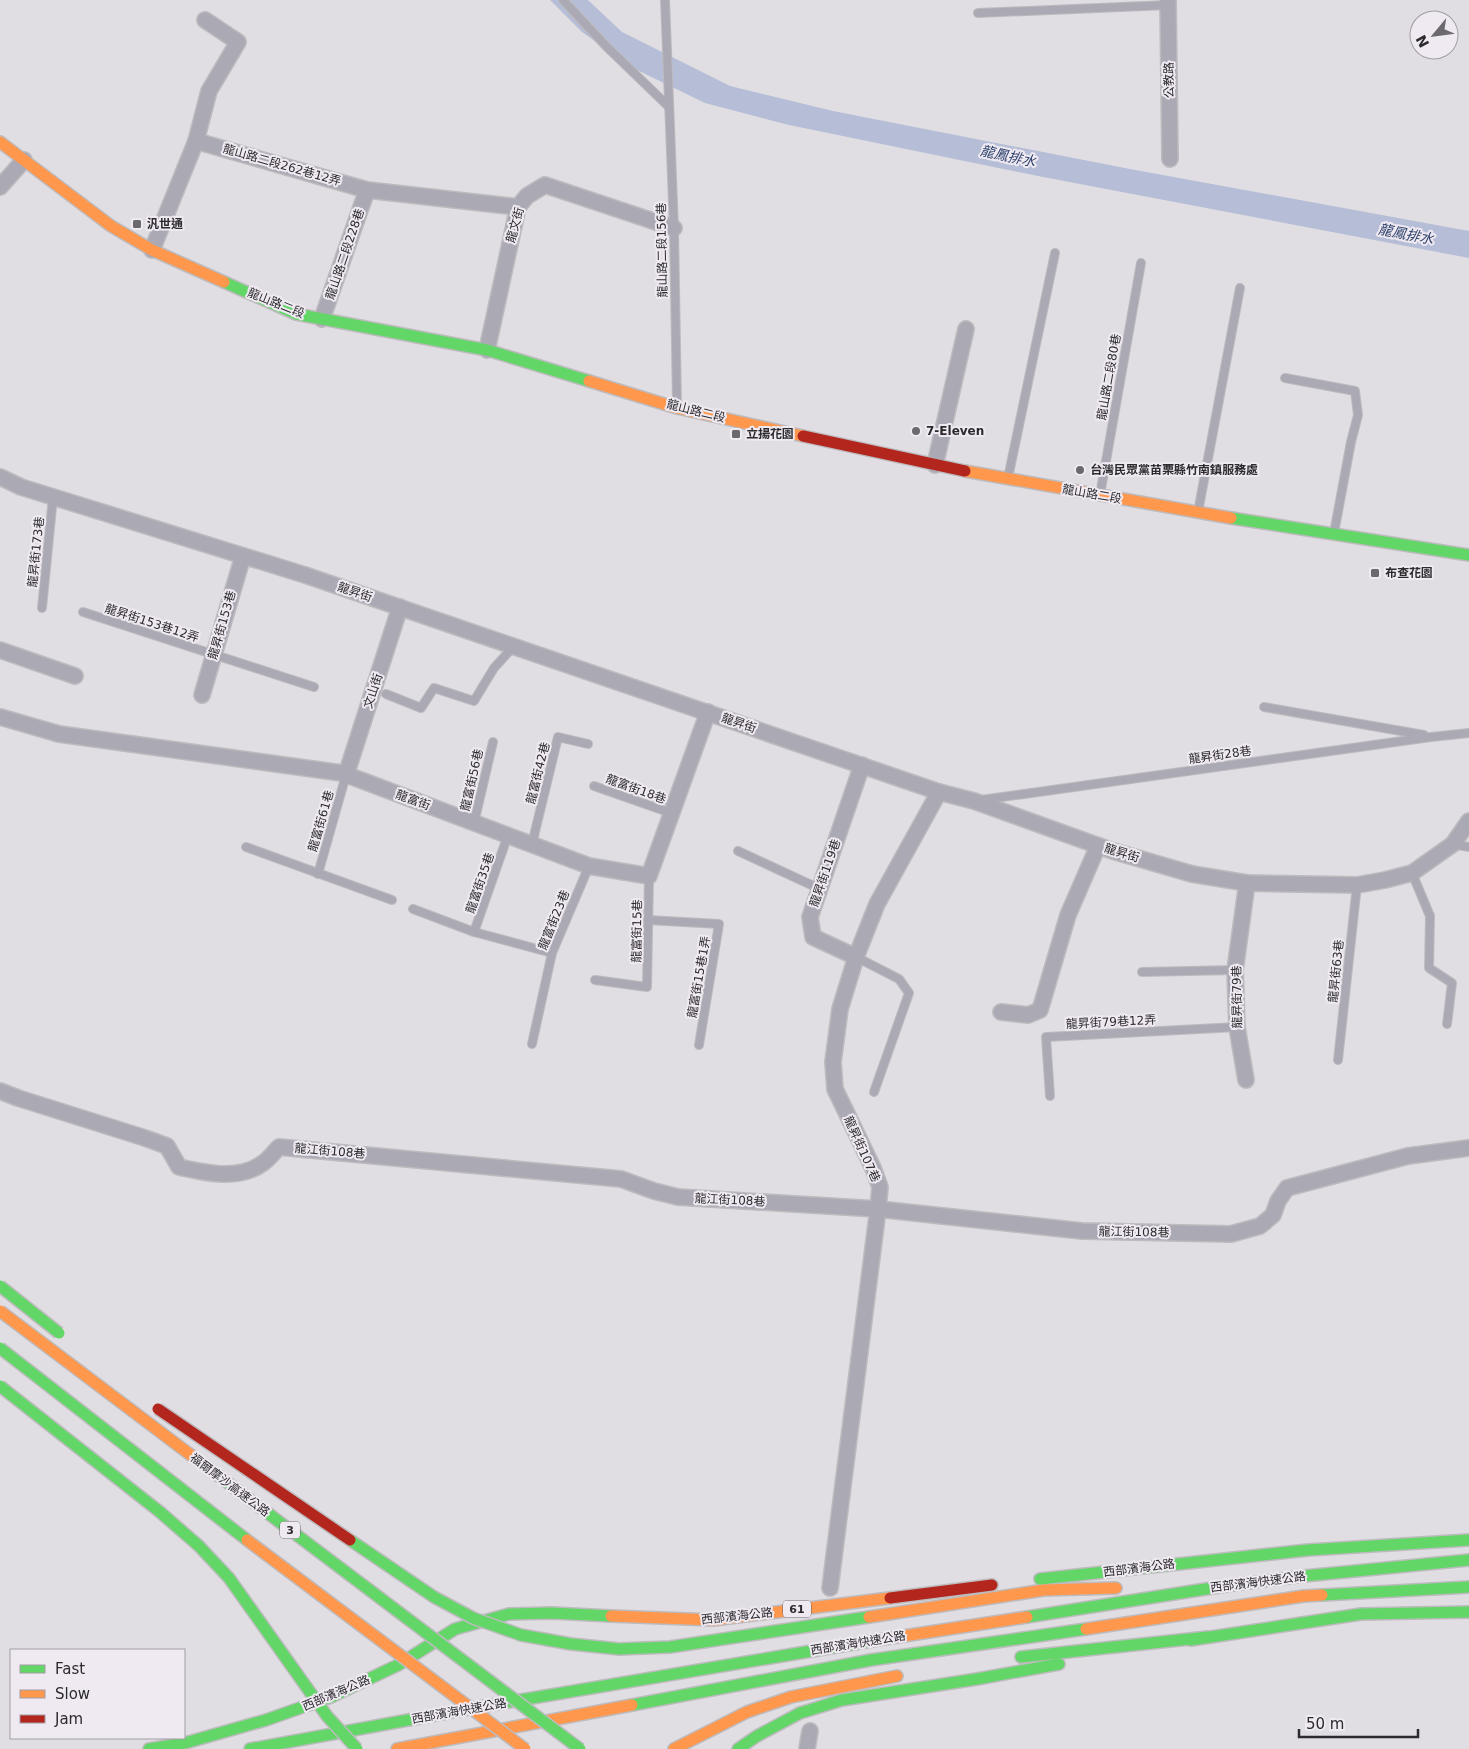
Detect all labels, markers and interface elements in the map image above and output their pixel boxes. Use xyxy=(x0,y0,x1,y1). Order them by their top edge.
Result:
north arrow xyxy=(1409,10,1459,60)
text: N xyxy=(1413,32,1432,50)
street label: 公教路 xyxy=(1162,62,1176,98)
street label: 龍山路二段262巷12弄 xyxy=(221,141,343,189)
water label: 龍鳳排水 xyxy=(979,142,1038,170)
street label: 龍山路二段156巷 xyxy=(654,202,670,298)
street label: 龍文街 xyxy=(503,206,527,244)
street label: 龍山路二段228巷 xyxy=(323,207,367,301)
place label: 汎世通 xyxy=(147,217,183,231)
marker: 汎世通 xyxy=(131,218,143,230)
water label: 龍鳳排水 xyxy=(1377,221,1436,247)
street label: 龍山路二段 xyxy=(246,285,306,321)
street label: 龍山路二段80巷 xyxy=(1095,333,1123,421)
street label: 龍山路二段 xyxy=(665,397,727,425)
place label: 7-Eleven xyxy=(926,424,984,438)
marker: 7-Eleven xyxy=(910,425,922,437)
place label: 立揚花園 xyxy=(746,427,794,441)
marker: 立揚花園 xyxy=(730,428,742,440)
place label: 台灣民眾黨苗栗縣竹南鎮服務處 xyxy=(1090,463,1258,477)
marker: 台灣民眾黨苗栗縣竹南鎮服務處 xyxy=(1074,464,1086,476)
street label: 龍山路二段 xyxy=(1061,482,1123,506)
street label: 龍昇街173巷 xyxy=(25,516,47,588)
place label: 布查花園 xyxy=(1385,566,1433,580)
marker: 布查花園 xyxy=(1369,567,1381,579)
street label: 龍昇街 xyxy=(336,580,374,604)
street label: 龍昇街153巷 xyxy=(205,589,239,661)
street label: 龍昇街153巷12弄 xyxy=(103,601,201,645)
street label: 文山街 xyxy=(361,672,385,710)
street label: 龍昇街 xyxy=(720,711,758,735)
street label: 龍富街42巷 xyxy=(524,741,552,805)
street label: 龍昇街28巷 xyxy=(1188,744,1252,766)
street label: 龍富街56巷 xyxy=(458,748,486,812)
street label: 龍富街18巷 xyxy=(604,772,668,806)
street label: 龍富街 xyxy=(394,787,432,813)
street label: 龍富街61巷 xyxy=(306,789,336,853)
street label: 龍昇街119巷 xyxy=(807,837,843,909)
street label: 龍昇街 xyxy=(1103,841,1141,865)
street label: 龍富街35巷 xyxy=(463,851,497,915)
street label: 龍富街23巷 xyxy=(536,888,572,952)
street label: 龍富街15巷 xyxy=(629,899,645,963)
street label: 龍富街15巷1弄 xyxy=(685,935,713,1019)
street label: 龍昇街63巷 xyxy=(1326,939,1346,1003)
street label: 龍昇街79巷 xyxy=(1229,965,1245,1029)
street label: 龍昇街79巷12弄 xyxy=(1065,1013,1157,1031)
street label: 龍昇街107巷 xyxy=(841,1114,883,1184)
street label: 龍江街108巷 xyxy=(294,1141,366,1161)
street label: 龍江街108巷 xyxy=(694,1191,766,1209)
street label: 龍江街108巷 xyxy=(1098,1224,1170,1240)
street label: 福爾摩沙高速公路 xyxy=(187,1451,273,1519)
road number: 3 xyxy=(280,1522,300,1538)
street label: 西部濱海公路 xyxy=(1102,1557,1176,1579)
street label: 西部濱海快速公路 xyxy=(1209,1569,1307,1595)
road number: 61 xyxy=(783,1600,811,1618)
street label: 西部濱海公路 xyxy=(700,1605,774,1627)
street label: 西部濱海快速公路 xyxy=(809,1629,907,1657)
legend xyxy=(10,1649,185,1739)
text: Fast xyxy=(55,1660,85,1678)
street label: 西部濱海公路 xyxy=(300,1672,372,1714)
text: Slow xyxy=(55,1685,90,1703)
street label: 西部濱海快速公路 xyxy=(411,1696,507,1726)
scale bar xyxy=(1299,1706,1418,1738)
text: Jam xyxy=(54,1710,83,1728)
text: 50 m xyxy=(1306,1715,1344,1733)

